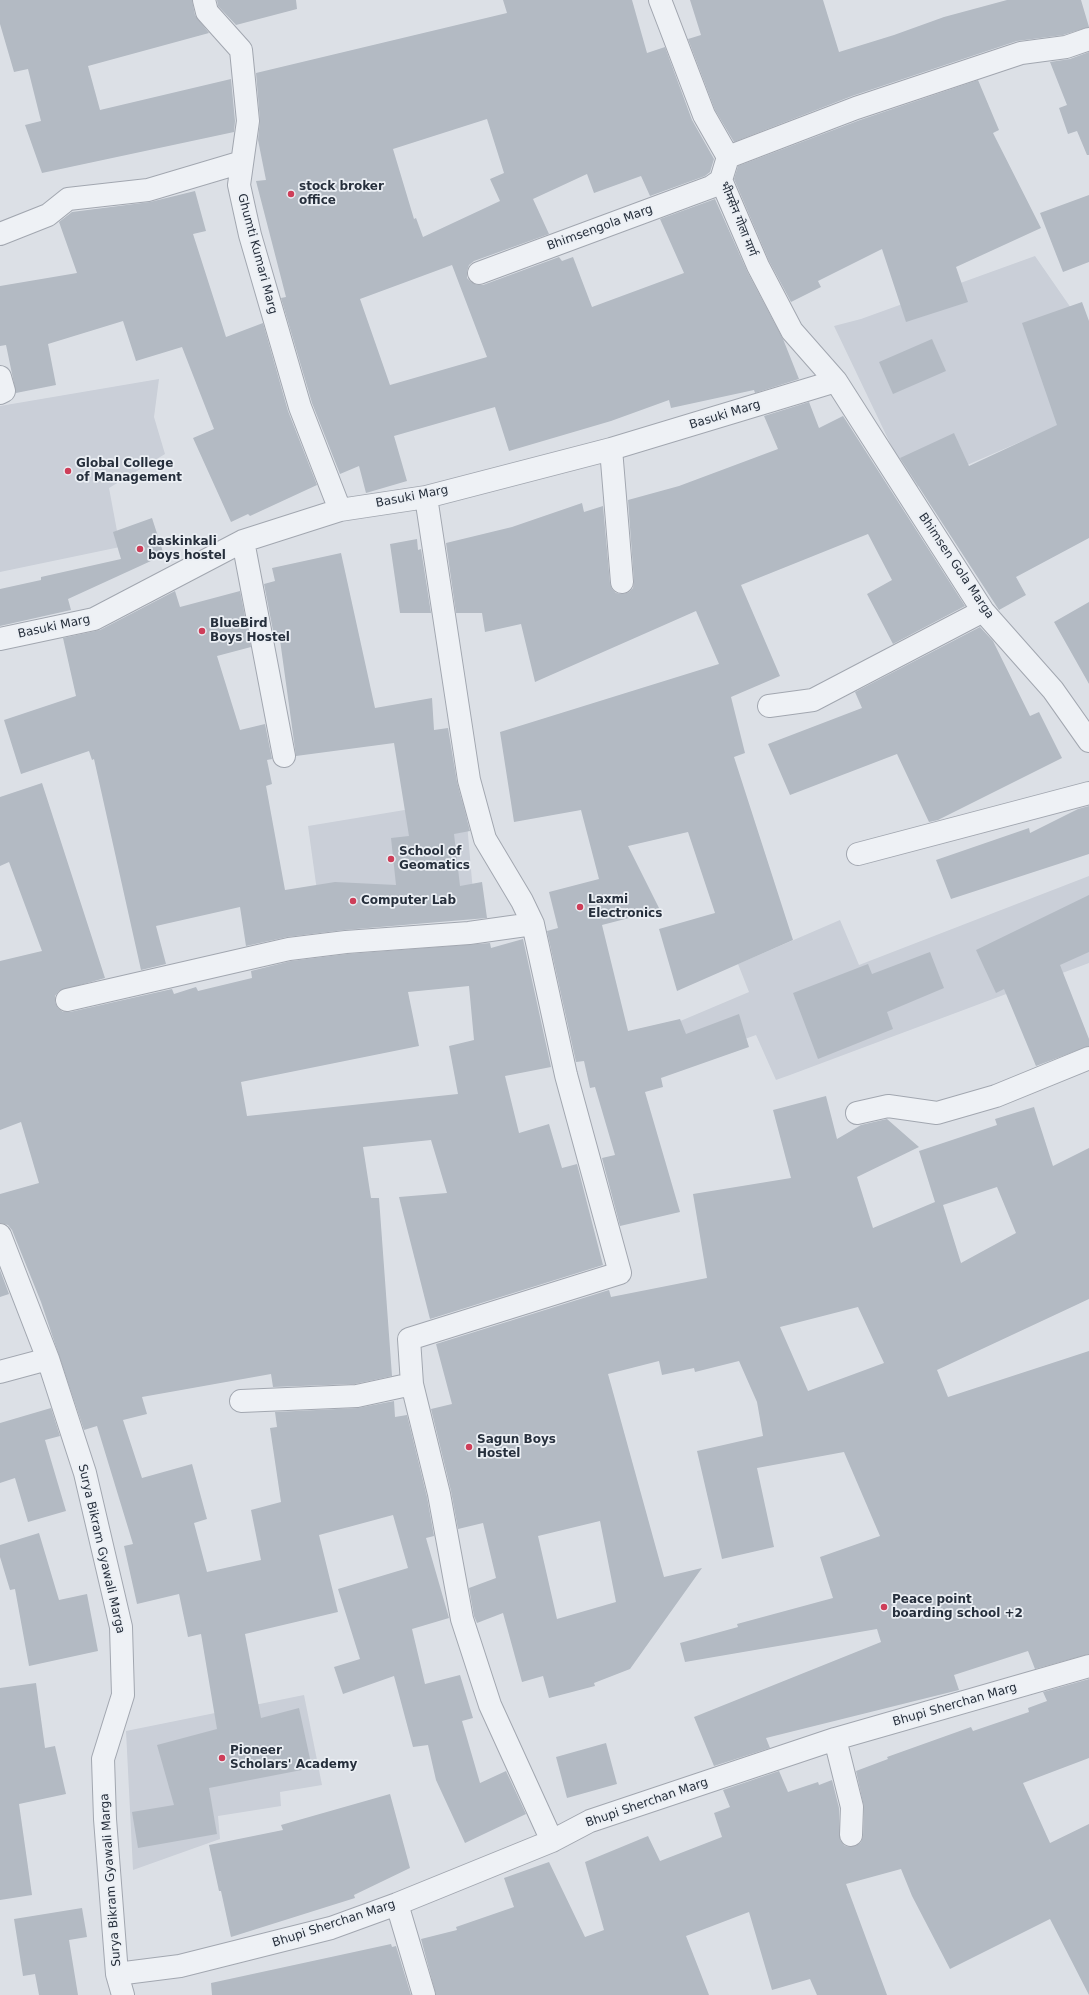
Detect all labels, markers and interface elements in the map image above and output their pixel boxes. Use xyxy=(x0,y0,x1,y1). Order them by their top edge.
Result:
place label: stock broker office xyxy=(299,180,384,208)
street label: भीमसेन गोला मार्ग xyxy=(716,180,760,258)
marker: stock broker office xyxy=(286,189,296,199)
street label: Ghumti Kumari Marg xyxy=(234,192,280,316)
street label: Bhimsengola Marg xyxy=(545,202,655,254)
street label: Basuki Marg xyxy=(688,397,762,433)
place label: Global College of Management xyxy=(76,457,182,485)
marker: Global College of Management xyxy=(63,466,73,476)
street label: Basuki Marg xyxy=(375,483,449,511)
street label: Bhimsen Gola Marga xyxy=(915,510,997,622)
place label: daskinkali boys hostel xyxy=(148,535,226,563)
marker: daskinkali boys hostel xyxy=(135,544,145,554)
street label: Basuki Marg xyxy=(17,612,91,642)
place label: BlueBird Boys Hostel xyxy=(210,617,290,645)
marker: BlueBird Boys Hostel xyxy=(197,626,207,636)
place label: School of Geomatics xyxy=(399,845,470,873)
marker: School of Geomatics xyxy=(386,854,396,864)
place label: Laxmi Electronics xyxy=(588,893,662,921)
place label: Computer Lab xyxy=(361,894,456,908)
marker: Computer Lab xyxy=(348,896,358,906)
marker: Laxmi Electronics xyxy=(575,902,585,912)
place label: Sagun Boys Hostel xyxy=(477,1433,556,1461)
marker: Sagun Boys Hostel xyxy=(464,1442,474,1452)
street label: Surya Bikram Gyawali Marga xyxy=(74,1463,128,1635)
place label: Peace point boarding school +2 xyxy=(892,1593,1023,1621)
marker: Peace point boarding school +2 xyxy=(879,1602,889,1612)
street label: Bhupi Sherchan Marg xyxy=(891,1680,1019,1730)
place label: Pioneer Scholars' Academy xyxy=(230,1744,357,1772)
marker: Pioneer Scholars' Academy xyxy=(217,1753,227,1763)
street label: Bhupi Sherchan Marg xyxy=(584,1775,710,1831)
street label: Surya Bikram Gyawali Marga xyxy=(98,1793,124,1967)
street label: Bhupi Sherchan Marg xyxy=(271,1897,397,1951)

